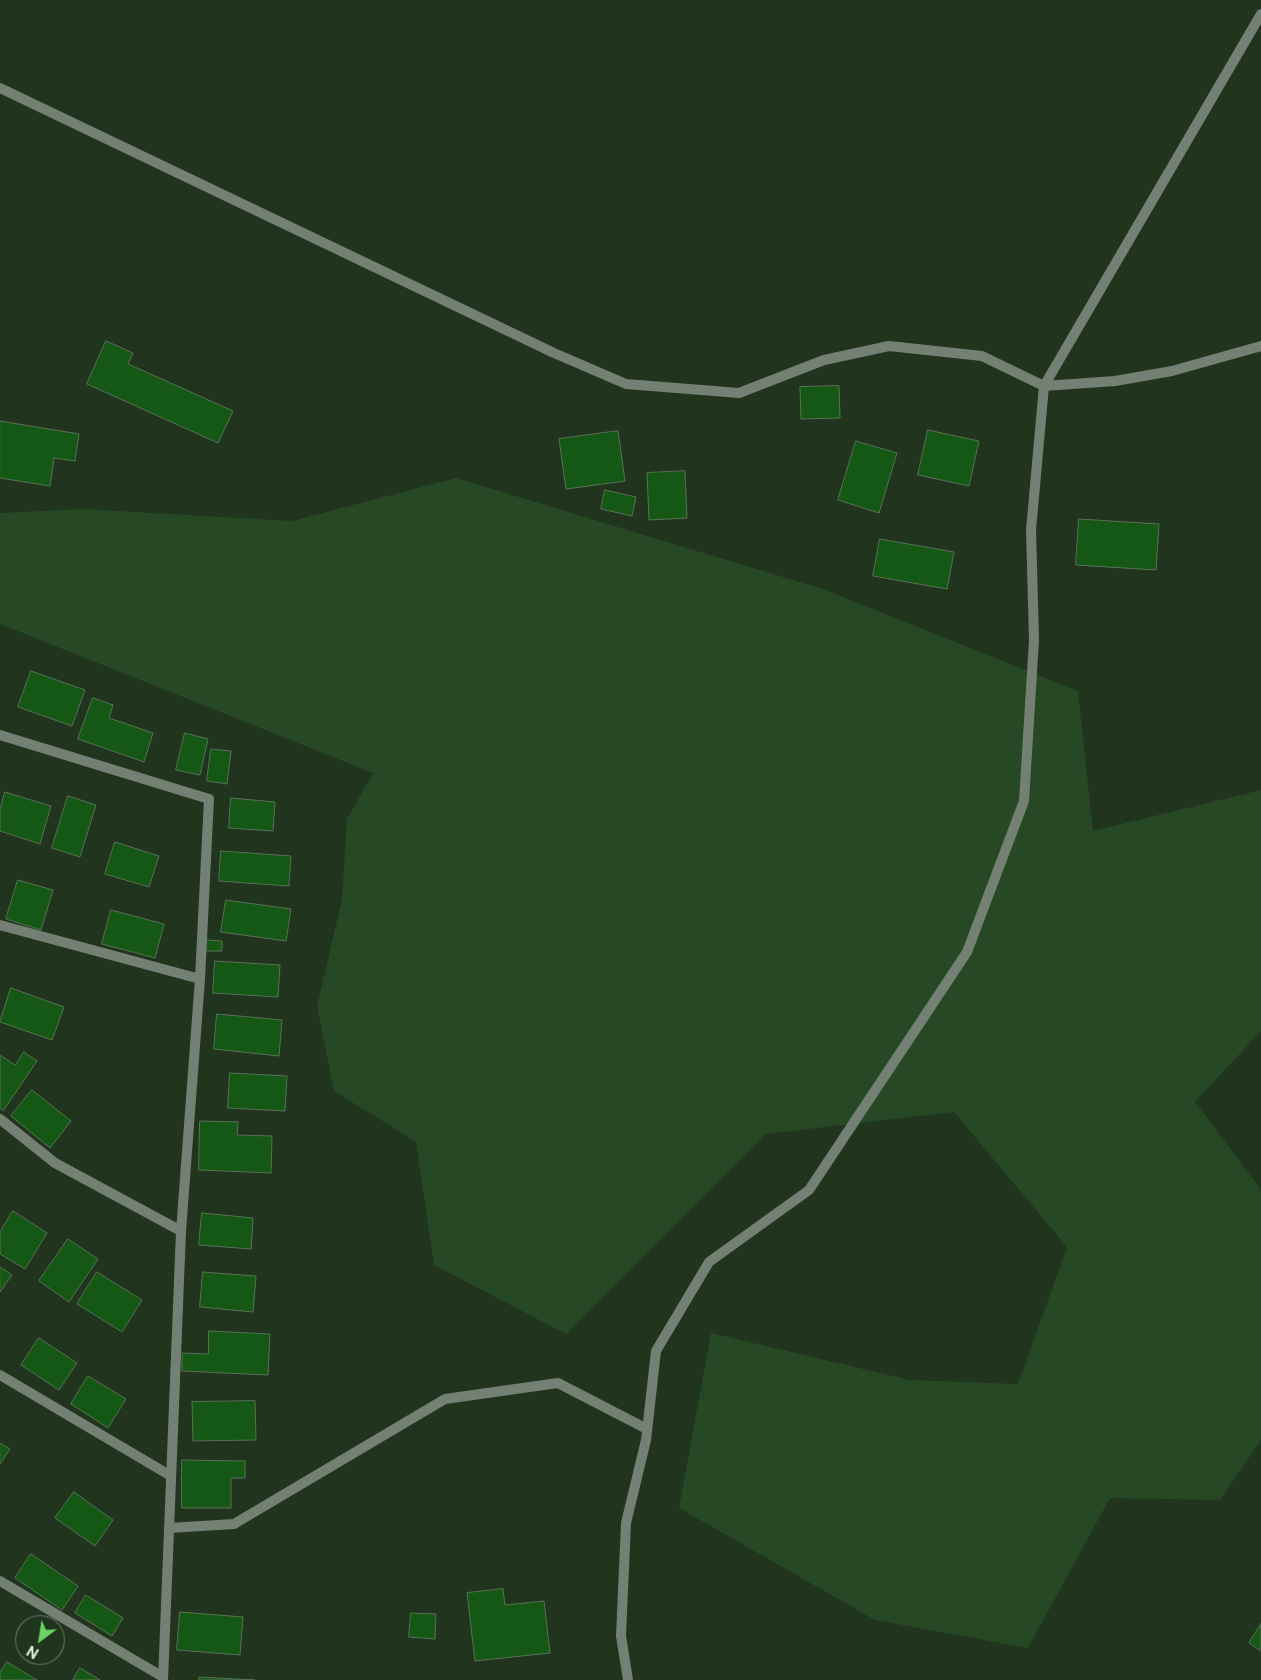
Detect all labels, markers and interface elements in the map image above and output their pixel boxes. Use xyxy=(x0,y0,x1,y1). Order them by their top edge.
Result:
north arrow xyxy=(15,1615,65,1665)
text: N xyxy=(24,1642,42,1662)

